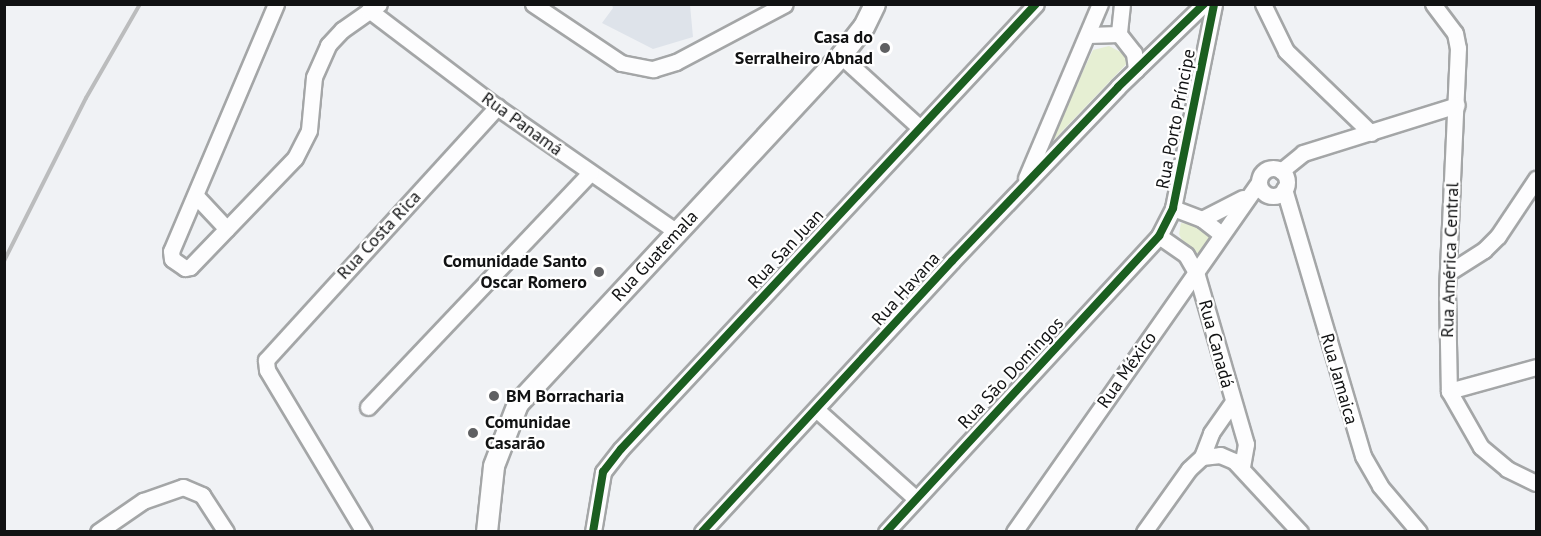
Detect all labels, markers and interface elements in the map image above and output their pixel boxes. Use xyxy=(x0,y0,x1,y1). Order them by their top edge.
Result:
place label: Casa do Serralheiro Abnad xyxy=(734,27,873,70)
marker: Casa do Serralheiro Abnad xyxy=(878,41,892,55)
street label: Rua Porto Príncipe xyxy=(1152,47,1200,191)
street label: Rua Panamá xyxy=(477,87,567,161)
street label: Rua América Central xyxy=(1436,182,1464,338)
street label: Rua Costa Rica xyxy=(332,186,426,284)
street label: Rua San Juan xyxy=(744,205,828,293)
street label: Rua Guatemala xyxy=(607,206,703,306)
street label: Rua Havana xyxy=(867,248,945,330)
place label: Comunidade Santo Oscar Romero xyxy=(443,251,587,294)
marker: Comunidade Santo Oscar Romero xyxy=(592,265,606,279)
street label: Rua Canadá xyxy=(1194,298,1238,390)
street label: Rua São Domingos xyxy=(954,313,1068,433)
street label: Rua México xyxy=(1093,328,1161,412)
street label: Rua Jamaica xyxy=(1316,331,1362,427)
place label: BM Borracharia xyxy=(506,385,624,407)
marker: BM Borracharia xyxy=(487,389,501,403)
place label: Comunidae Casarão xyxy=(485,412,571,454)
marker: Comunidae Casarão xyxy=(466,426,480,440)

